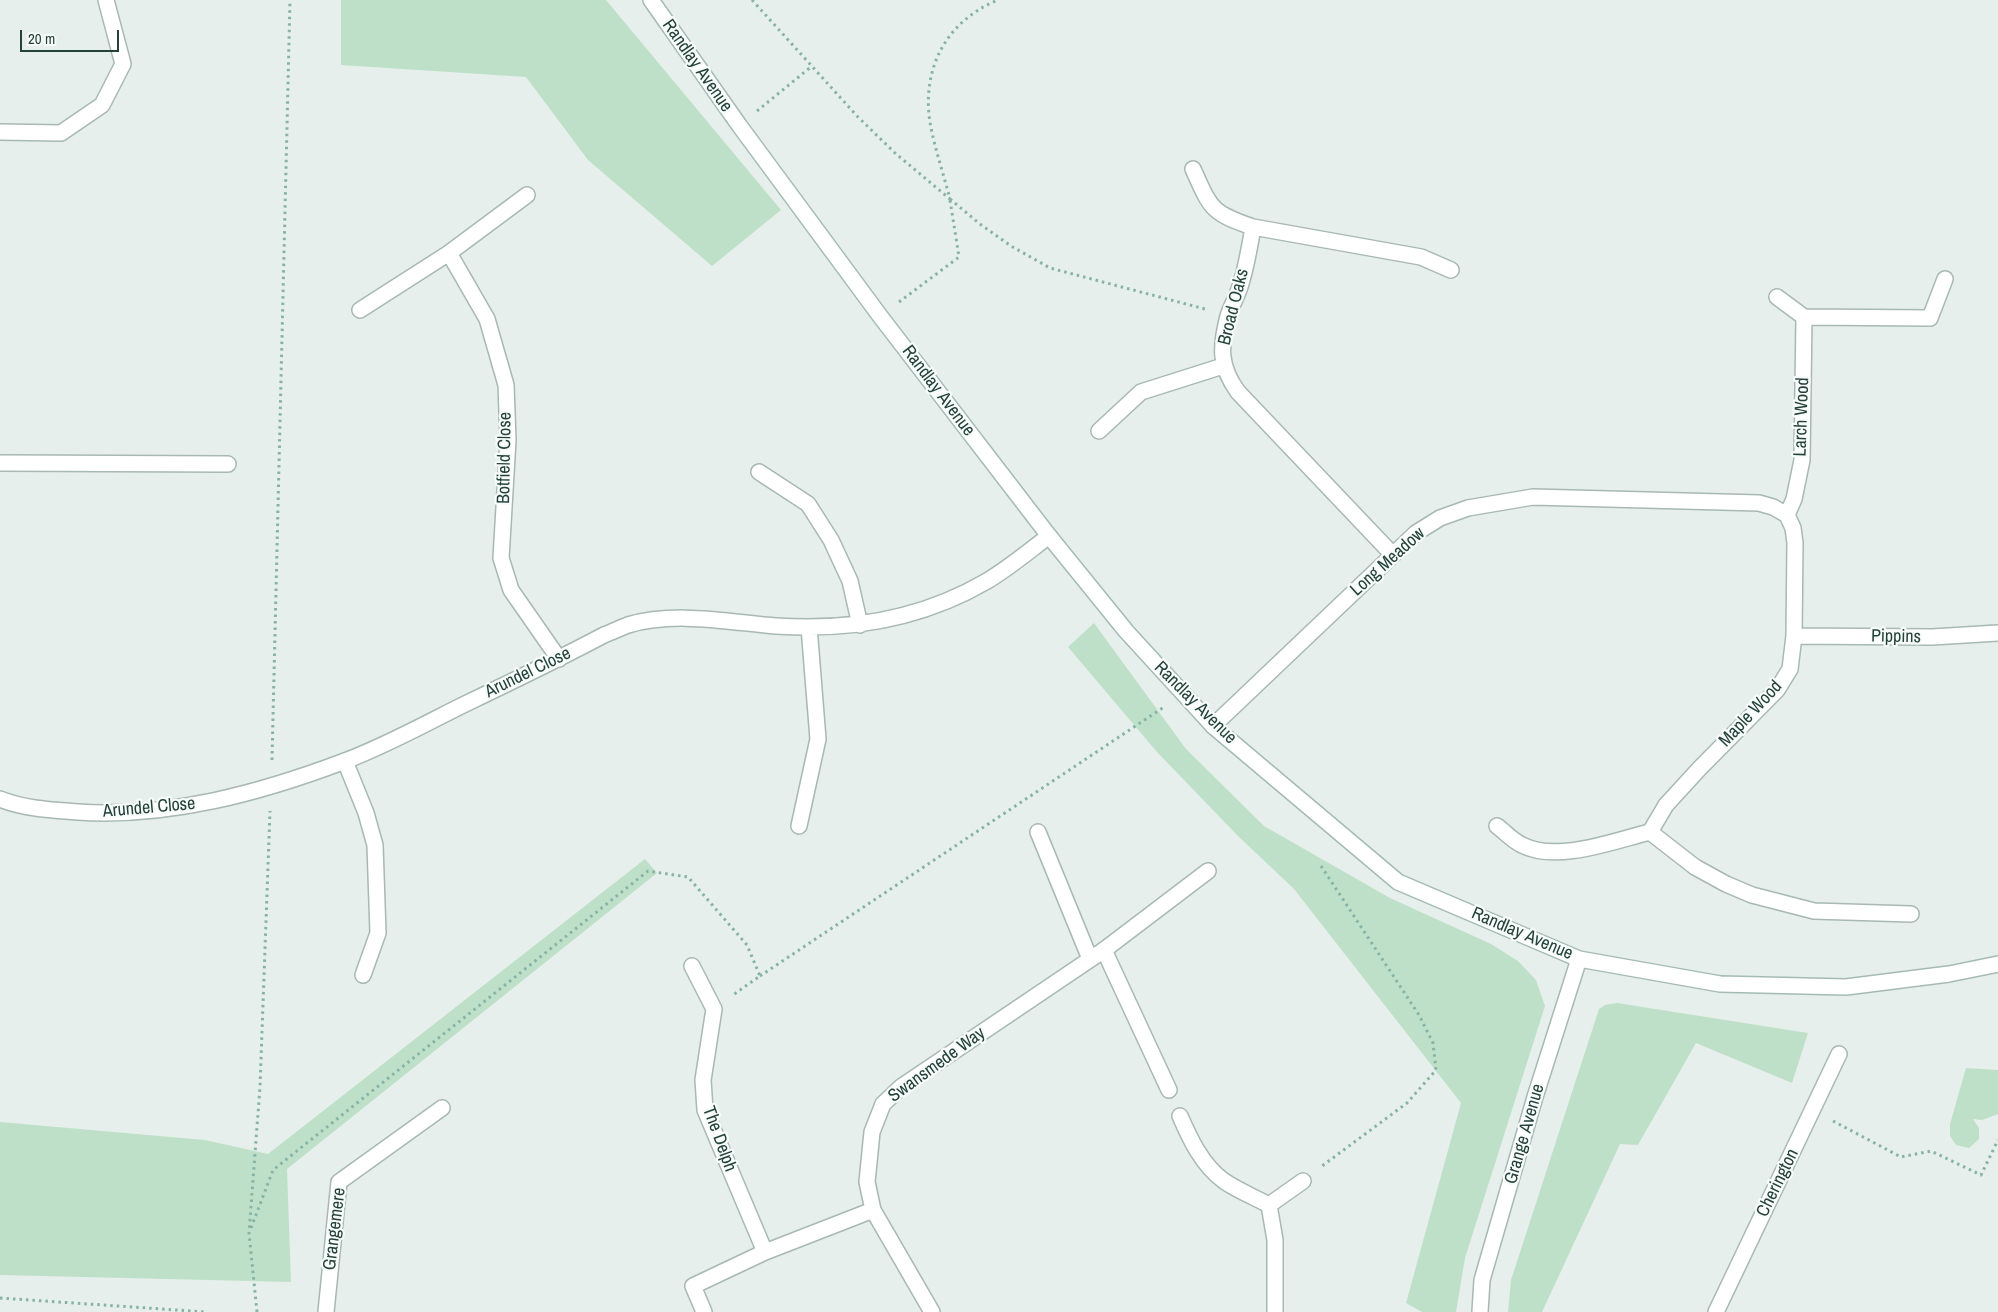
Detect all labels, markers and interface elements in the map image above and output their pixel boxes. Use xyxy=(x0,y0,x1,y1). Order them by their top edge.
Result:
street label: Randlay Avenue xyxy=(657,16,737,116)
scale bar xyxy=(22,20,121,52)
text: 20 m xyxy=(28,28,55,49)
street label: Broad Oaks xyxy=(1214,267,1254,347)
street label: Randlay Avenue xyxy=(897,341,979,441)
street label: Larch Wood xyxy=(1790,377,1814,457)
street label: Botfield Close xyxy=(493,412,517,504)
street label: Long Meadow xyxy=(1346,523,1430,601)
street label: Pippins xyxy=(1871,626,1921,648)
street label: Arundel Close xyxy=(482,643,574,703)
street label: Randlay Avenue xyxy=(1149,657,1241,749)
street label: Maple Wood xyxy=(1715,676,1787,752)
street label: Arundel Close xyxy=(102,793,196,823)
street label: Randlay Avenue xyxy=(1468,903,1576,965)
street label: Swansmede Way xyxy=(884,1023,990,1107)
street label: Grange Avenue xyxy=(1500,1081,1550,1187)
street label: The Delph xyxy=(697,1103,741,1175)
street label: Cherington xyxy=(1752,1145,1804,1221)
street label: Grangemere xyxy=(319,1187,351,1271)

